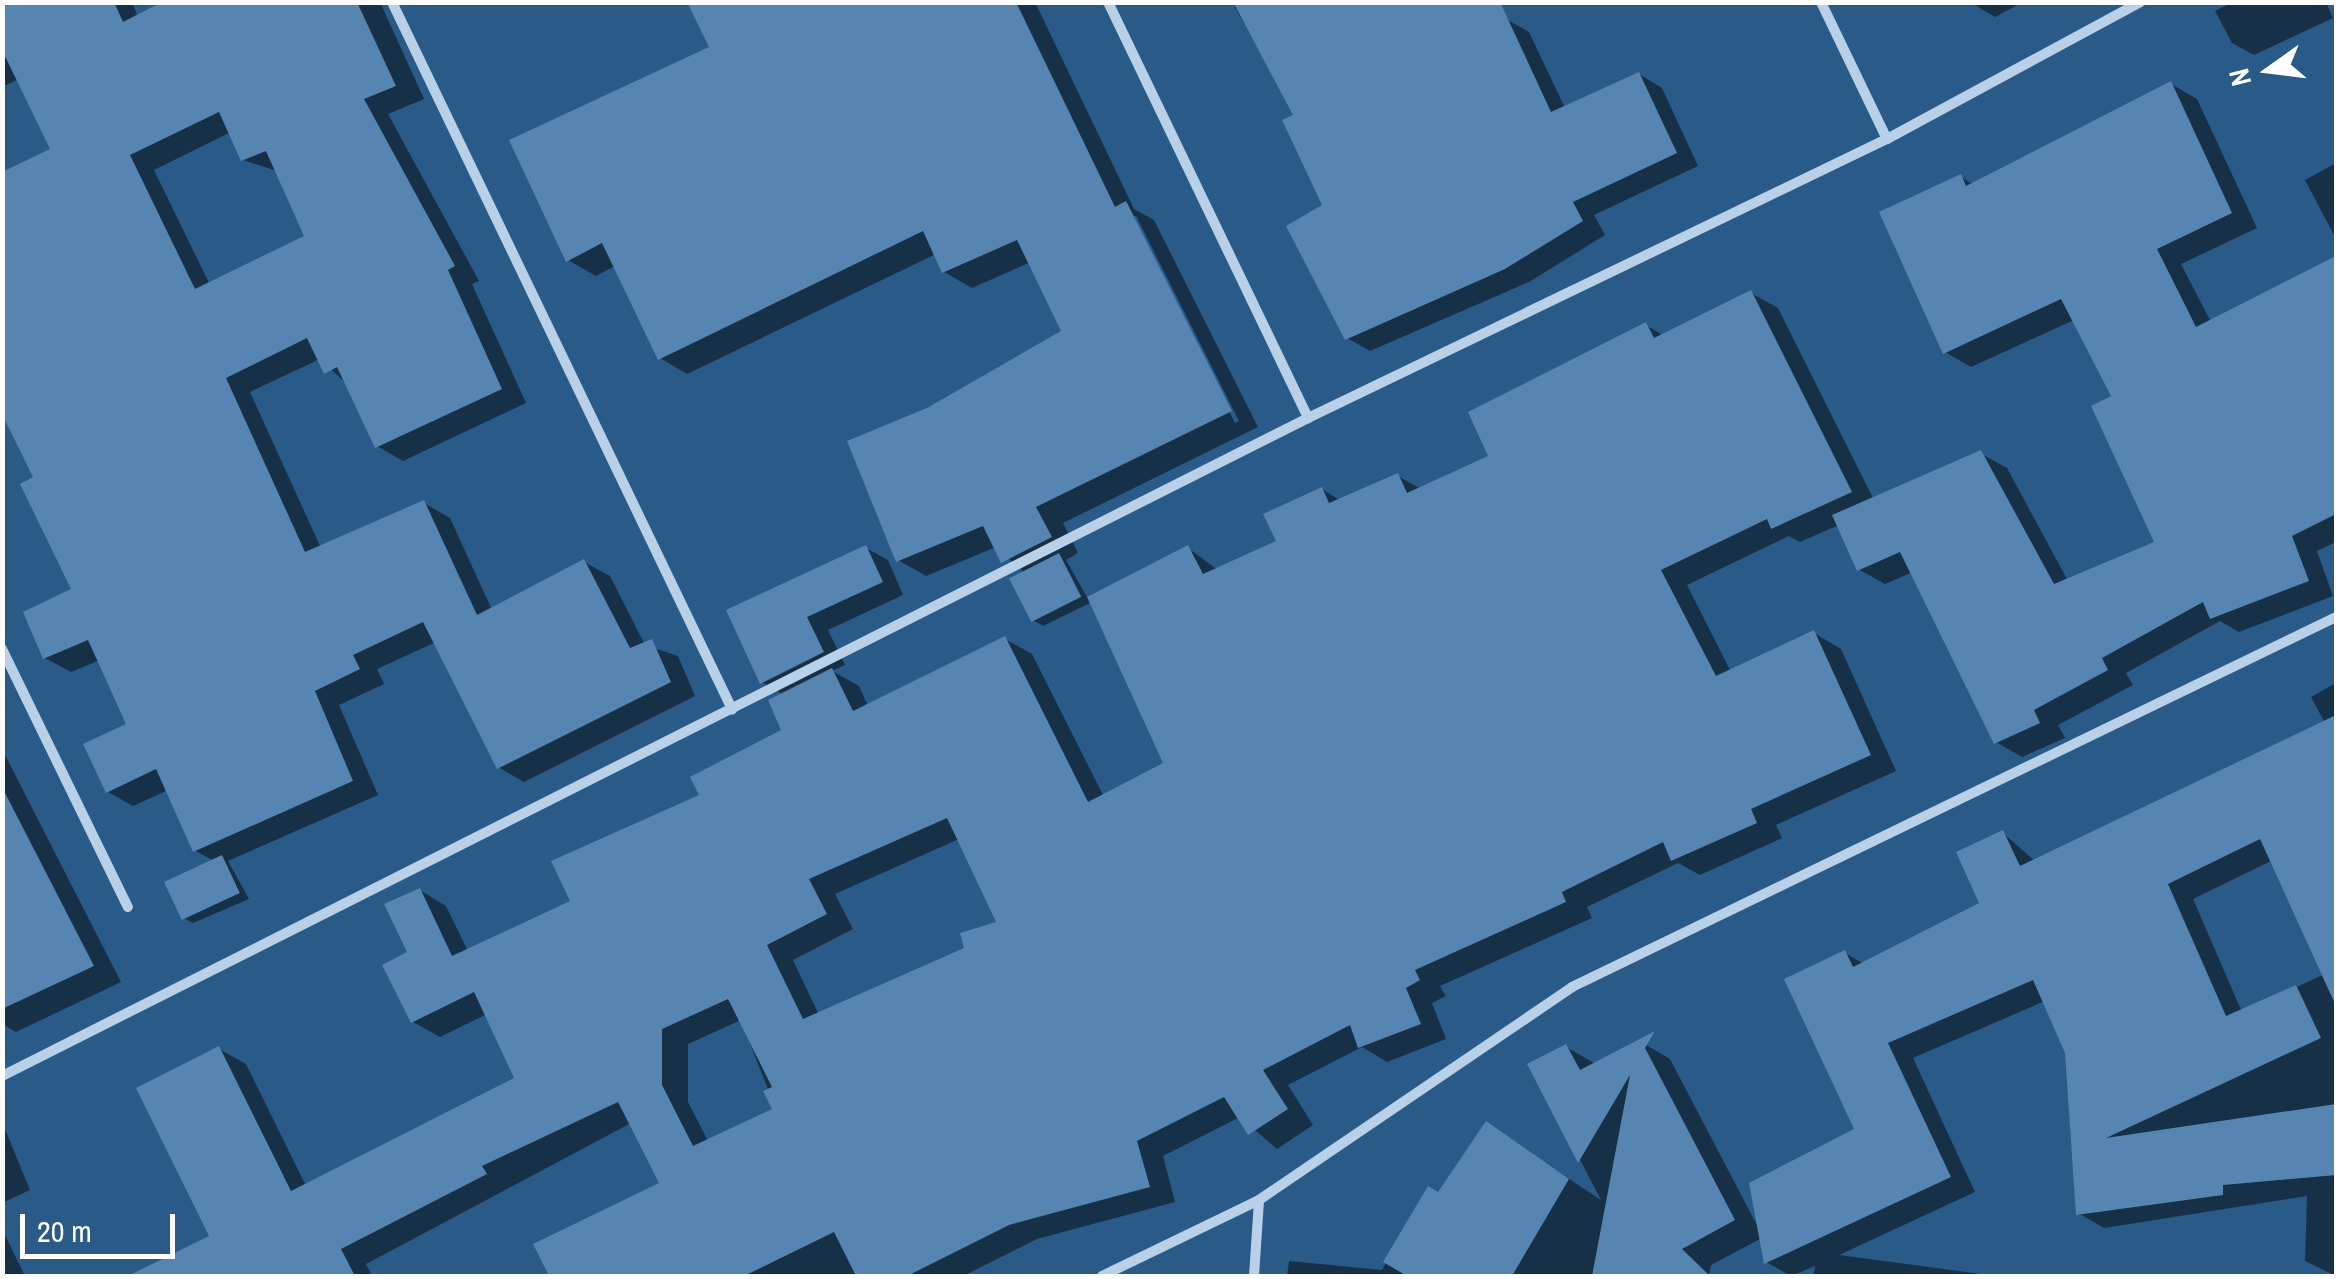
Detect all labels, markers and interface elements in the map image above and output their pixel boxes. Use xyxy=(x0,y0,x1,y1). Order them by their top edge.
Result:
north arrow xyxy=(2219,20,2319,120)
text: N xyxy=(2219,65,2260,90)
scale bar xyxy=(25,1194,180,1256)
text: 20 m xyxy=(37,1211,92,1251)

